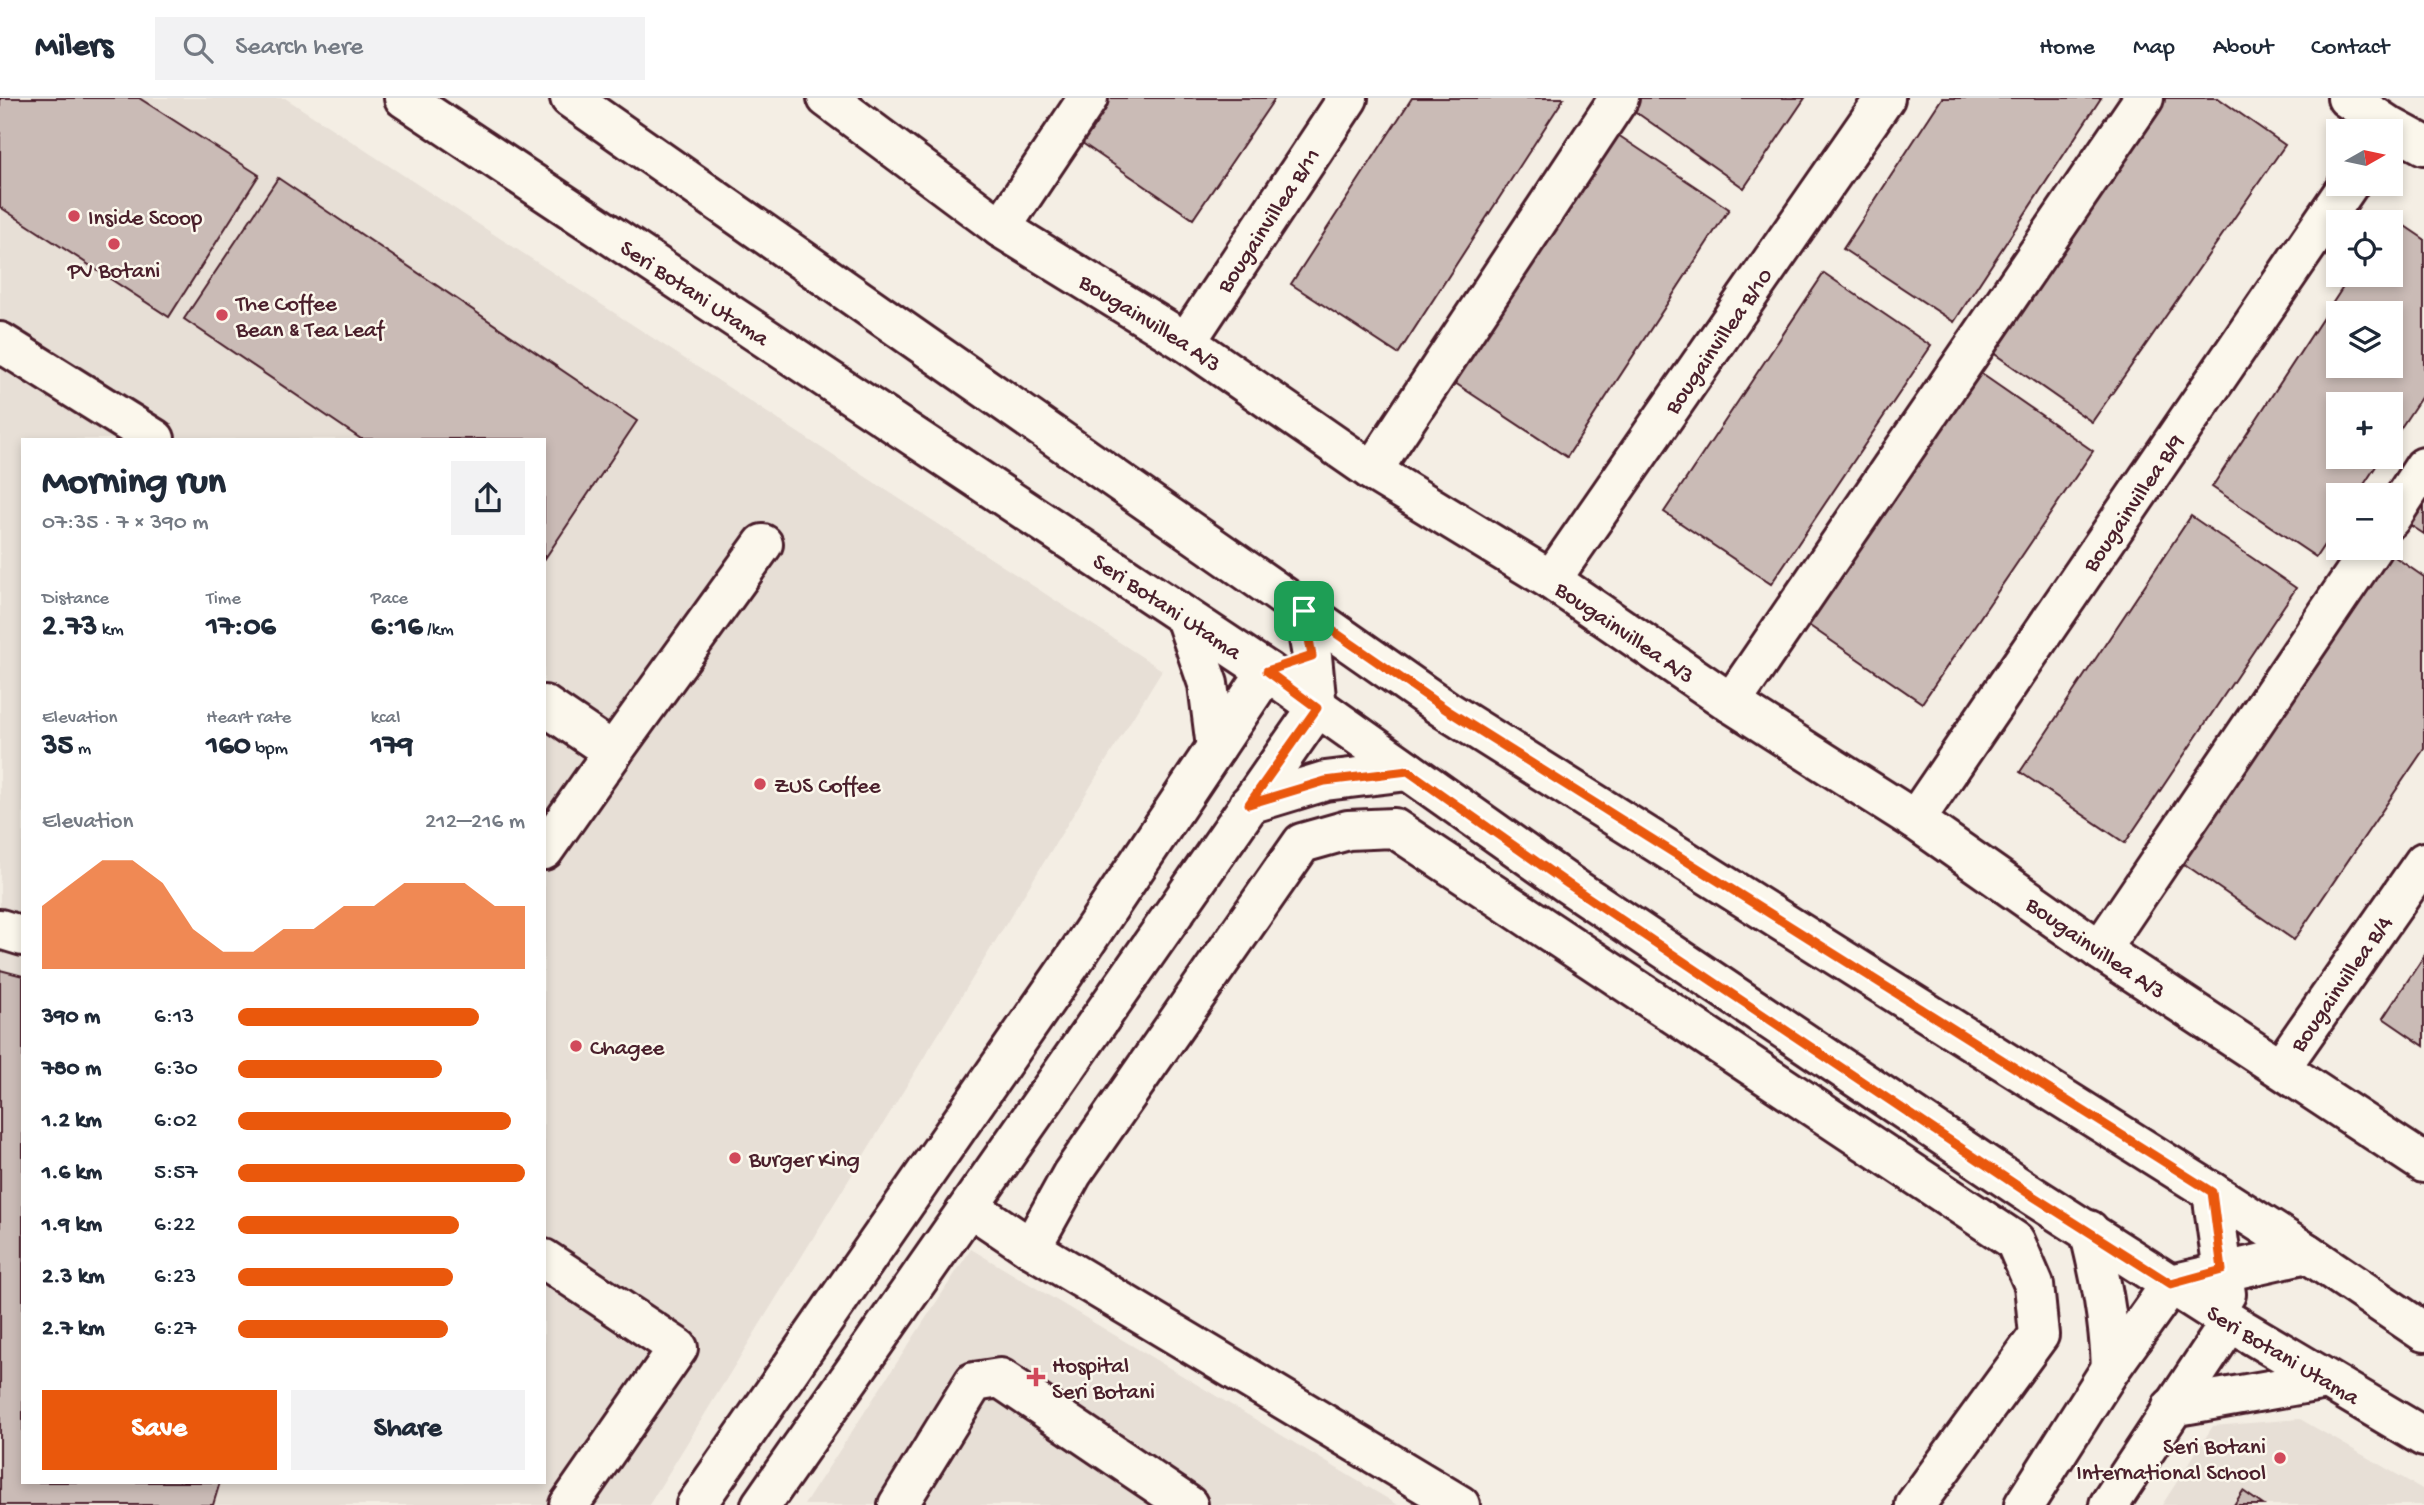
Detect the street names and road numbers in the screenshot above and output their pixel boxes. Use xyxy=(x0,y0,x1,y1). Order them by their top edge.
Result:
street label: Bougainvillea B/11 xyxy=(1212,144,1328,300)
street label: Seri Botani Utama xyxy=(614,235,774,354)
street label: Bougainvillea B/10 xyxy=(1660,264,1780,421)
street label: Bougainvillea A/3 xyxy=(1072,269,1225,379)
street label: Bougainvillea B/9 xyxy=(2078,430,2192,579)
street label: Seri Botani Utama xyxy=(1086,549,1247,668)
street label: Bougainvillea A/3 xyxy=(1548,576,1699,691)
street label: Bougainvillea A/3 xyxy=(2019,892,2170,1006)
street label: Bougainvillea B/4 xyxy=(2285,911,2400,1059)
street label: Seri Botani Utama xyxy=(2201,1301,2364,1413)

